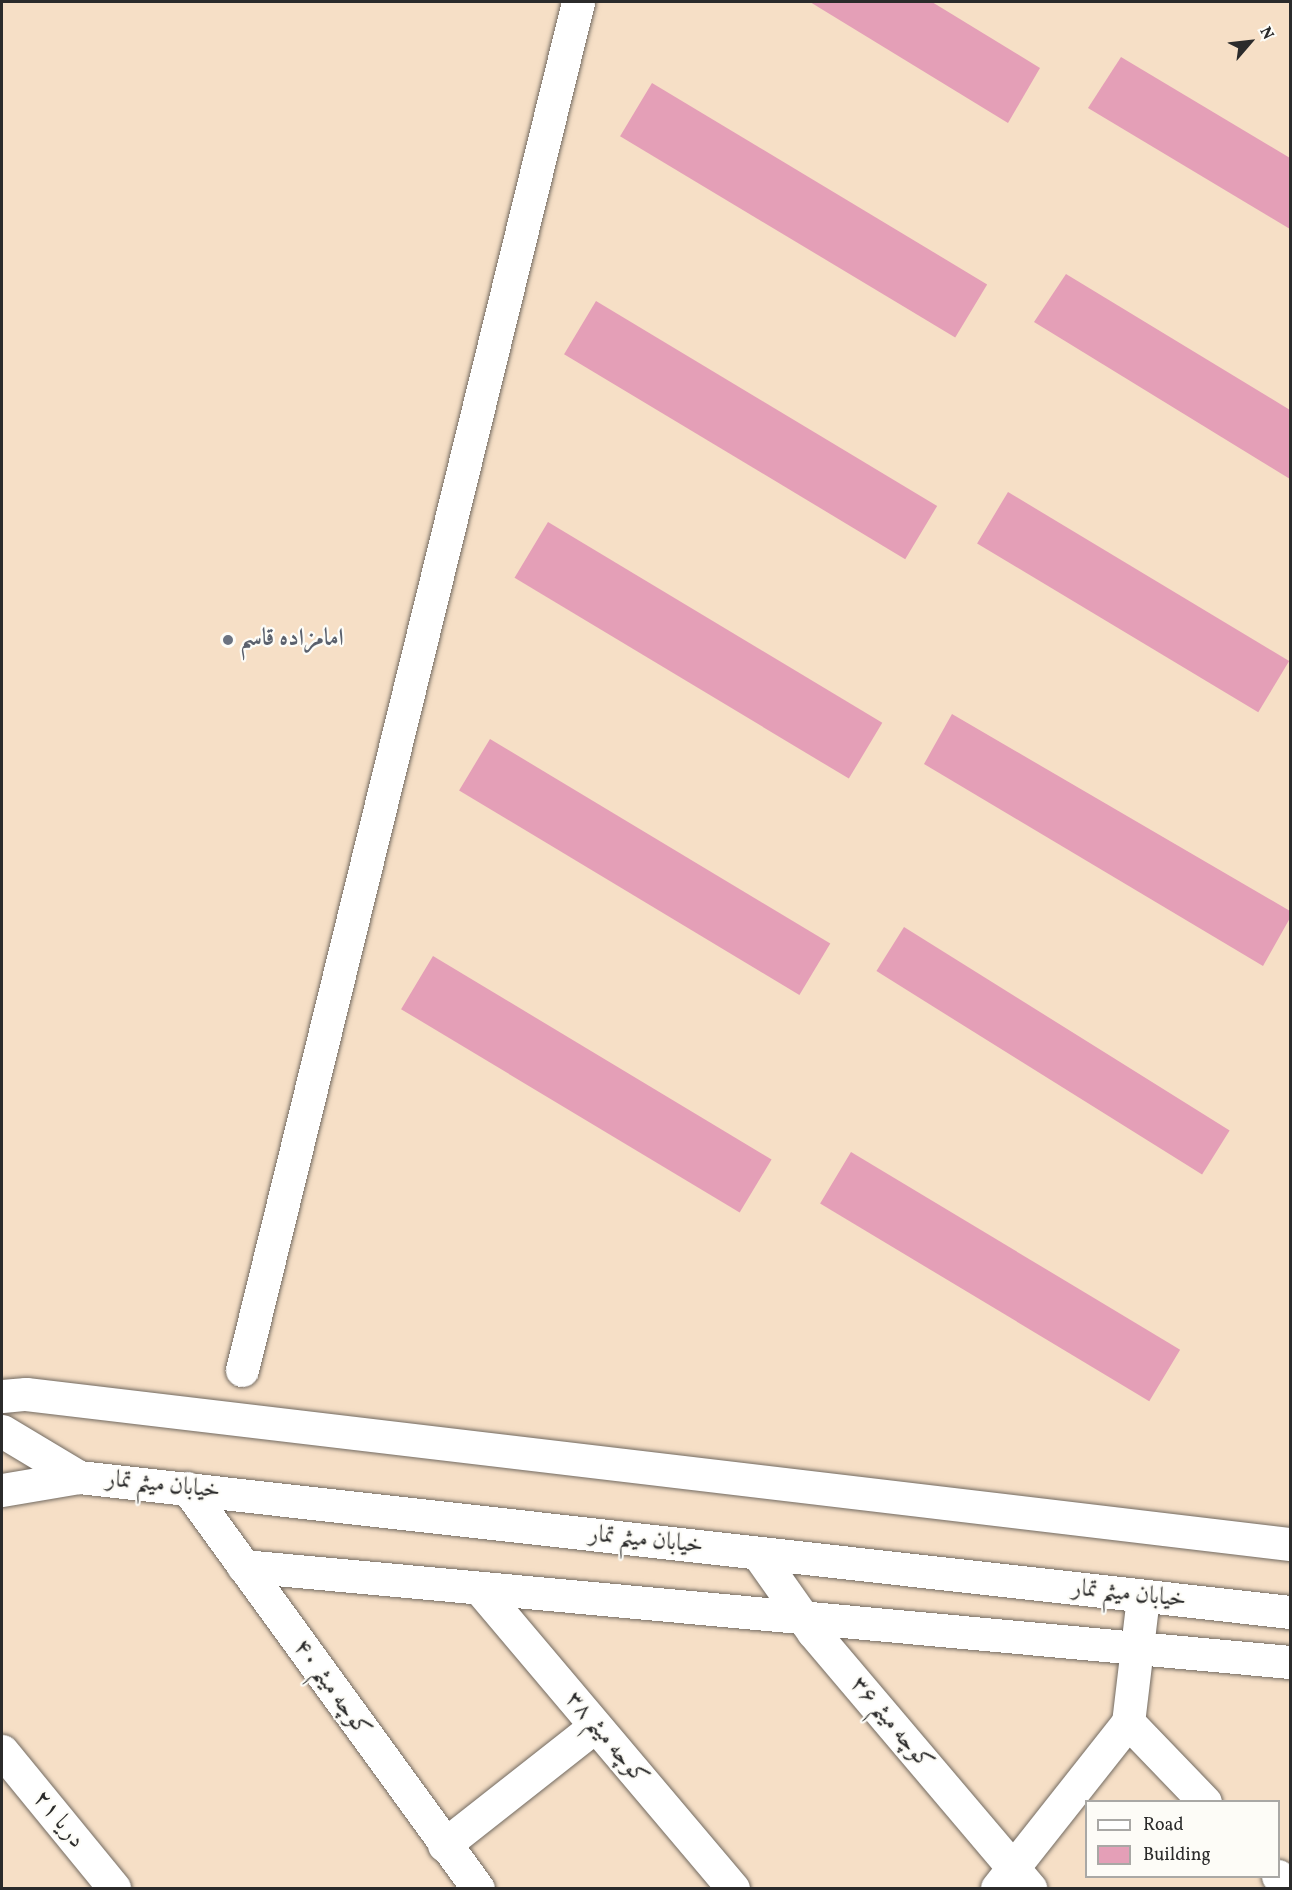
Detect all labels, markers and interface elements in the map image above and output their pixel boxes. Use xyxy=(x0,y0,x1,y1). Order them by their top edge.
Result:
north arrow xyxy=(1220,12,1280,72)
text: N xyxy=(1253,23,1278,44)
place label: امامزاده قاسم xyxy=(240,626,344,654)
marker: امامزاده قاسم xyxy=(221,633,235,647)
street label: خیابان میثم تمار xyxy=(104,1466,222,1506)
street label: خیابان میثم تمار xyxy=(587,1521,705,1561)
street label: خیابان میثم تمار xyxy=(1070,1575,1188,1615)
street label: کوچه میثم ۴۰ xyxy=(286,1634,376,1744)
street label: کوچه میثم ۳۶ xyxy=(843,1671,939,1777)
street label: کوچه میثم ۳۸ xyxy=(558,1686,654,1792)
street label: دریا ۲۱ xyxy=(26,1785,90,1855)
legend xyxy=(1085,1800,1280,1878)
text: Road xyxy=(1143,1813,1184,1838)
text: Building xyxy=(1143,1843,1211,1868)

